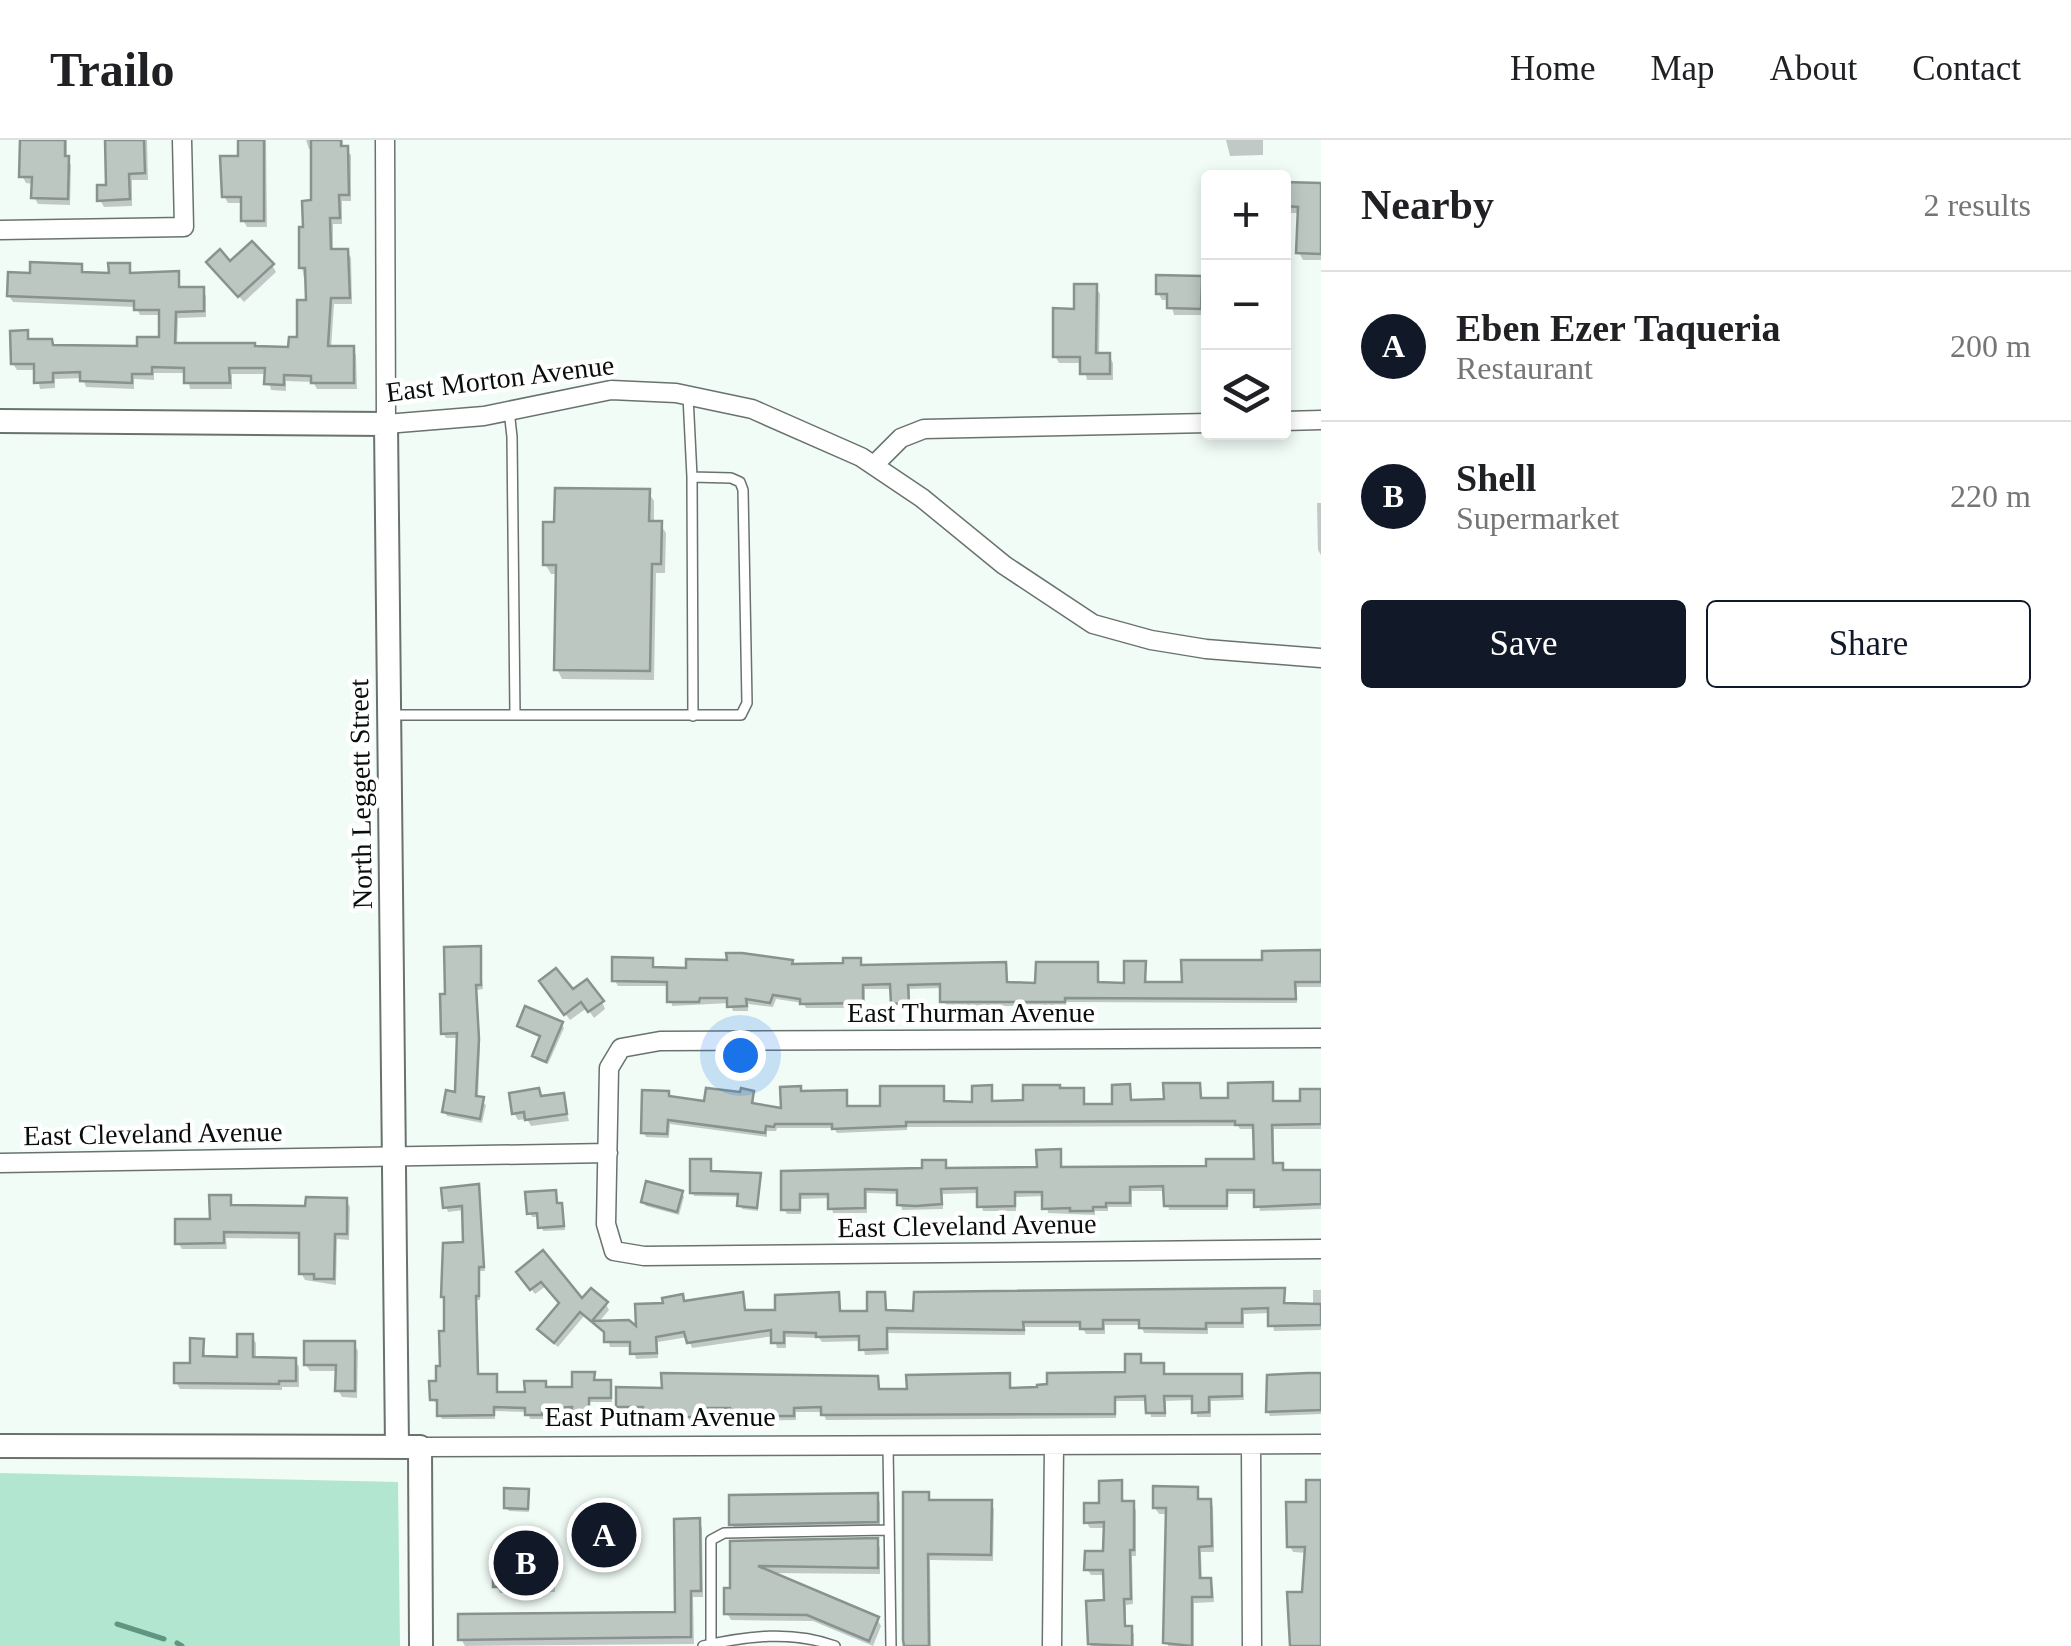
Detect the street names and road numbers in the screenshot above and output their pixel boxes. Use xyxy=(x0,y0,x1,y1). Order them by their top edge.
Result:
street label: East Morton Avenue xyxy=(384,349,616,408)
street label: North Leggett Street xyxy=(343,678,378,909)
street label: East Thurman Avenue xyxy=(847,997,1095,1028)
street label: East Cleveland Avenue xyxy=(23,1116,283,1151)
street label: East Cleveland Avenue xyxy=(837,1208,1097,1243)
street label: East Putnam Avenue xyxy=(544,1401,776,1432)

